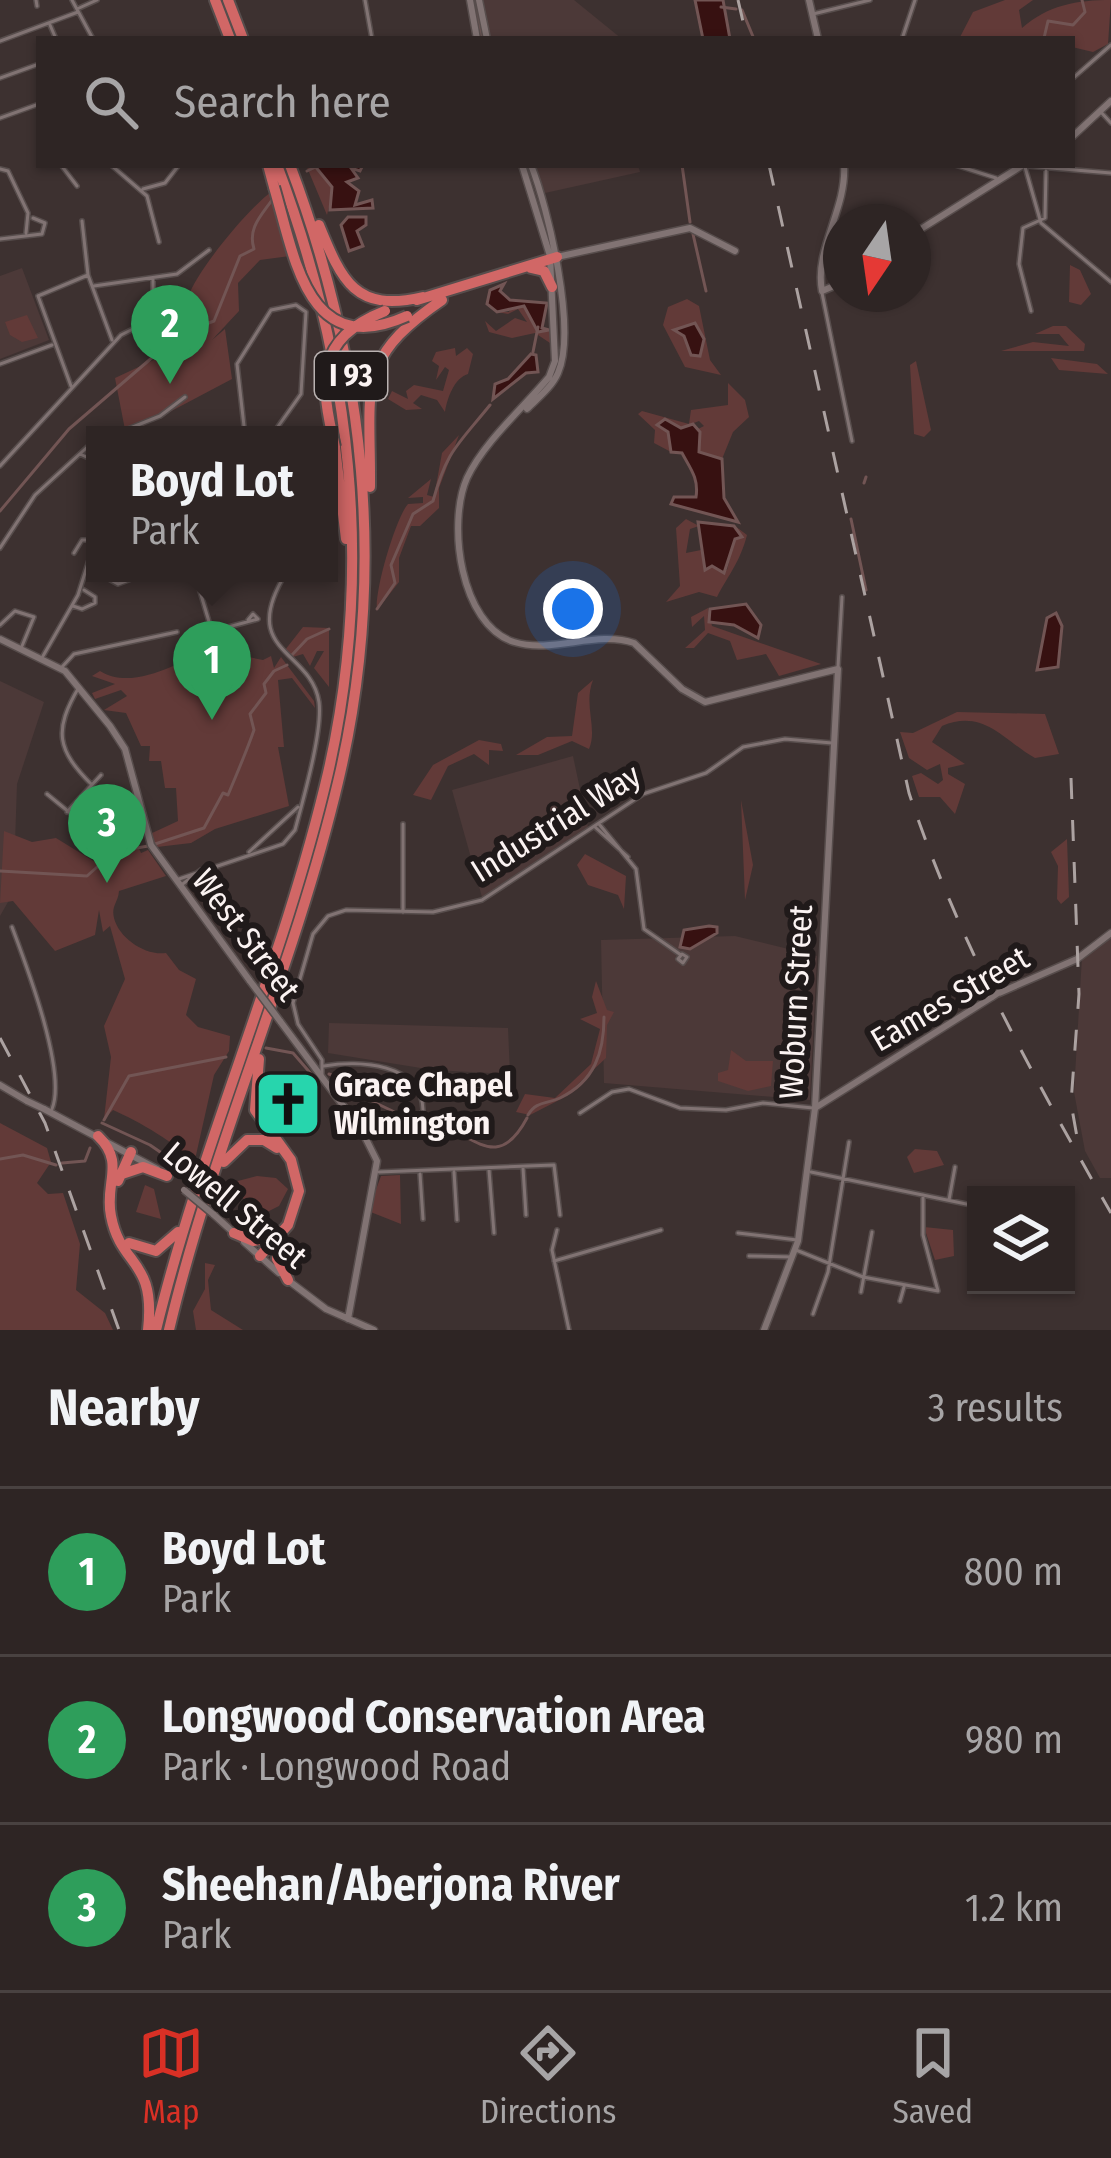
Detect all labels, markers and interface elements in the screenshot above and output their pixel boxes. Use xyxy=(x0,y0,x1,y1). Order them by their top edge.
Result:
search box xyxy=(36,36,1075,168)
icon: search xyxy=(78,69,144,135)
text: Search here xyxy=(174,75,391,129)
north arrow xyxy=(823,204,931,312)
pin: 2 xyxy=(131,285,209,384)
road number: I 93 xyxy=(315,352,387,400)
popup xyxy=(86,426,338,582)
text: Boyd Lot xyxy=(130,454,294,508)
text: Park xyxy=(130,508,199,554)
your location xyxy=(543,579,603,639)
pin: 1 xyxy=(173,621,251,720)
street label: Industrial Way xyxy=(464,755,648,891)
pin: 3 xyxy=(68,784,146,883)
street label: West Street xyxy=(184,861,309,1009)
street label: Woburn Street xyxy=(771,904,821,1100)
street label: Eames Street xyxy=(864,938,1036,1060)
place label: Grace Chapel Wilmington xyxy=(334,1065,514,1143)
church icon: Grace Chapel Wilmington xyxy=(253,1069,323,1139)
street label: Lowell Street xyxy=(155,1133,315,1277)
map controls xyxy=(967,1186,1075,1294)
button: layers xyxy=(967,1186,1075,1294)
text: Nearby xyxy=(48,1377,200,1439)
text: 3 results xyxy=(928,1385,1063,1431)
text: Boyd Lot xyxy=(162,1522,326,1576)
text: 1 xyxy=(79,1549,95,1595)
text: 800 m xyxy=(964,1549,1063,1595)
text: Park xyxy=(162,1576,231,1622)
text: Longwood Conservation Area xyxy=(162,1690,706,1744)
text: 2 xyxy=(78,1717,96,1763)
text: 980 m xyxy=(965,1717,1063,1763)
text: Park · Longwood Road xyxy=(162,1744,511,1790)
text: Sheehan/Aberjona River xyxy=(162,1858,620,1912)
text: 3 xyxy=(78,1885,96,1931)
text: 1.2 km xyxy=(965,1885,1063,1931)
text: Park xyxy=(162,1912,231,1958)
tab: Map xyxy=(138,2020,204,2132)
tab: Directions xyxy=(480,2020,616,2132)
tab: Saved xyxy=(892,2020,973,2132)

